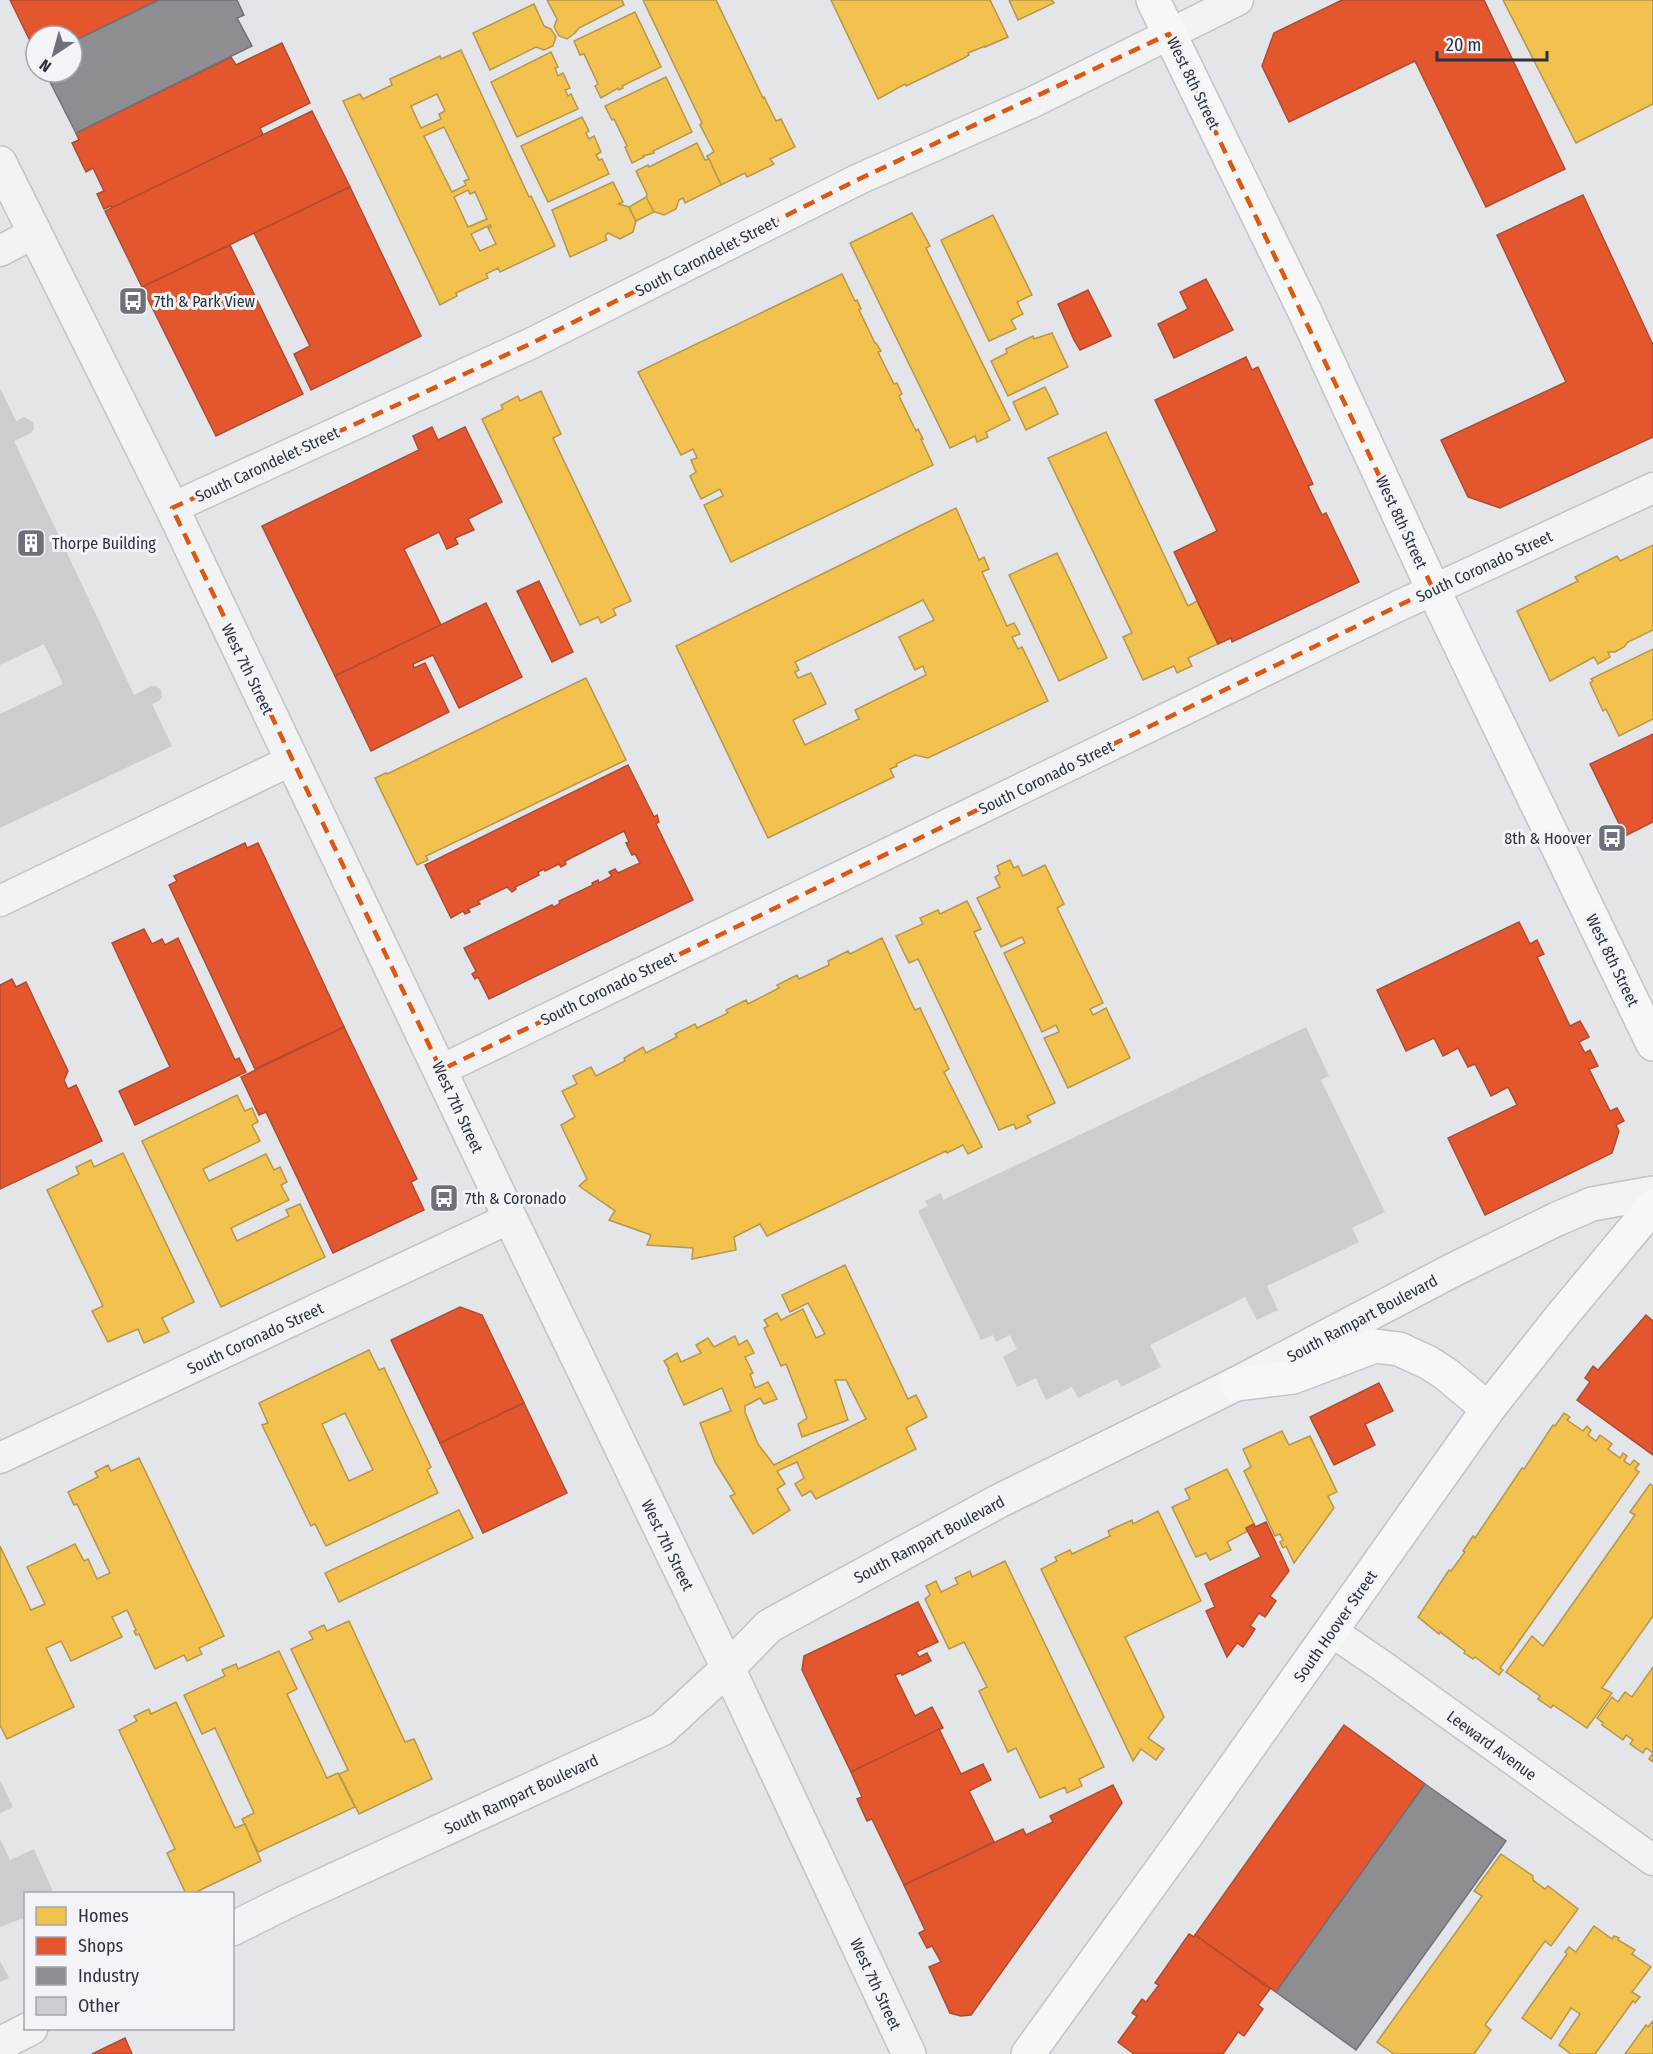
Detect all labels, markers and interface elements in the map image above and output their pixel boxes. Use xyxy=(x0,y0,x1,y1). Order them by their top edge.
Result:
north arrow xyxy=(24,24,84,84)
scale bar xyxy=(1437,24,1546,62)
street label: West 8th Street xyxy=(1163,34,1224,133)
text: 20 m xyxy=(1446,34,1481,56)
text: N xyxy=(36,55,55,76)
street label: South Carondelet Street xyxy=(632,212,781,301)
bus stop icon: 7th & Park View xyxy=(117,285,149,317)
place label: 7th & Park View xyxy=(154,292,256,311)
street label: South Carondelet Street xyxy=(192,422,343,506)
street label: West 8th Street xyxy=(1372,473,1432,572)
street label: South Coronado Street xyxy=(1413,526,1556,606)
building icon: Thorpe Building xyxy=(15,527,47,559)
place label: Thorpe Building xyxy=(52,534,156,553)
street label: West 7th Street xyxy=(217,621,278,718)
street label: South Coronado Street xyxy=(975,736,1118,818)
bus stop icon: 8th & Hoover xyxy=(1596,822,1628,854)
place label: 8th & Hoover xyxy=(1504,829,1591,848)
street label: West 8th Street xyxy=(1582,911,1643,1010)
street label: South Coronado Street xyxy=(537,947,680,1029)
street label: West 7th Street xyxy=(428,1058,487,1157)
bus stop icon: 7th & Coronado xyxy=(428,1182,460,1214)
place label: 7th & Coronado xyxy=(465,1189,566,1208)
street label: South Rampart Boulevard xyxy=(1284,1271,1441,1366)
street label: South Coronado Street xyxy=(184,1298,327,1378)
street label: South Rampart Boulevard xyxy=(851,1492,1008,1587)
street label: West 7th Street xyxy=(637,1497,698,1594)
street label: South Hoover Street xyxy=(1290,1566,1382,1686)
street label: Leeward Avenue xyxy=(1443,1707,1540,1784)
street label: South Rampart Boulevard xyxy=(441,1750,601,1838)
legend xyxy=(24,1892,234,2030)
text: Homes xyxy=(78,1905,129,1927)
text: Shops xyxy=(78,1935,123,1957)
street label: West 7th Street xyxy=(846,1935,905,2034)
text: Industry xyxy=(78,1965,139,1987)
text: Other xyxy=(78,1995,121,2017)

